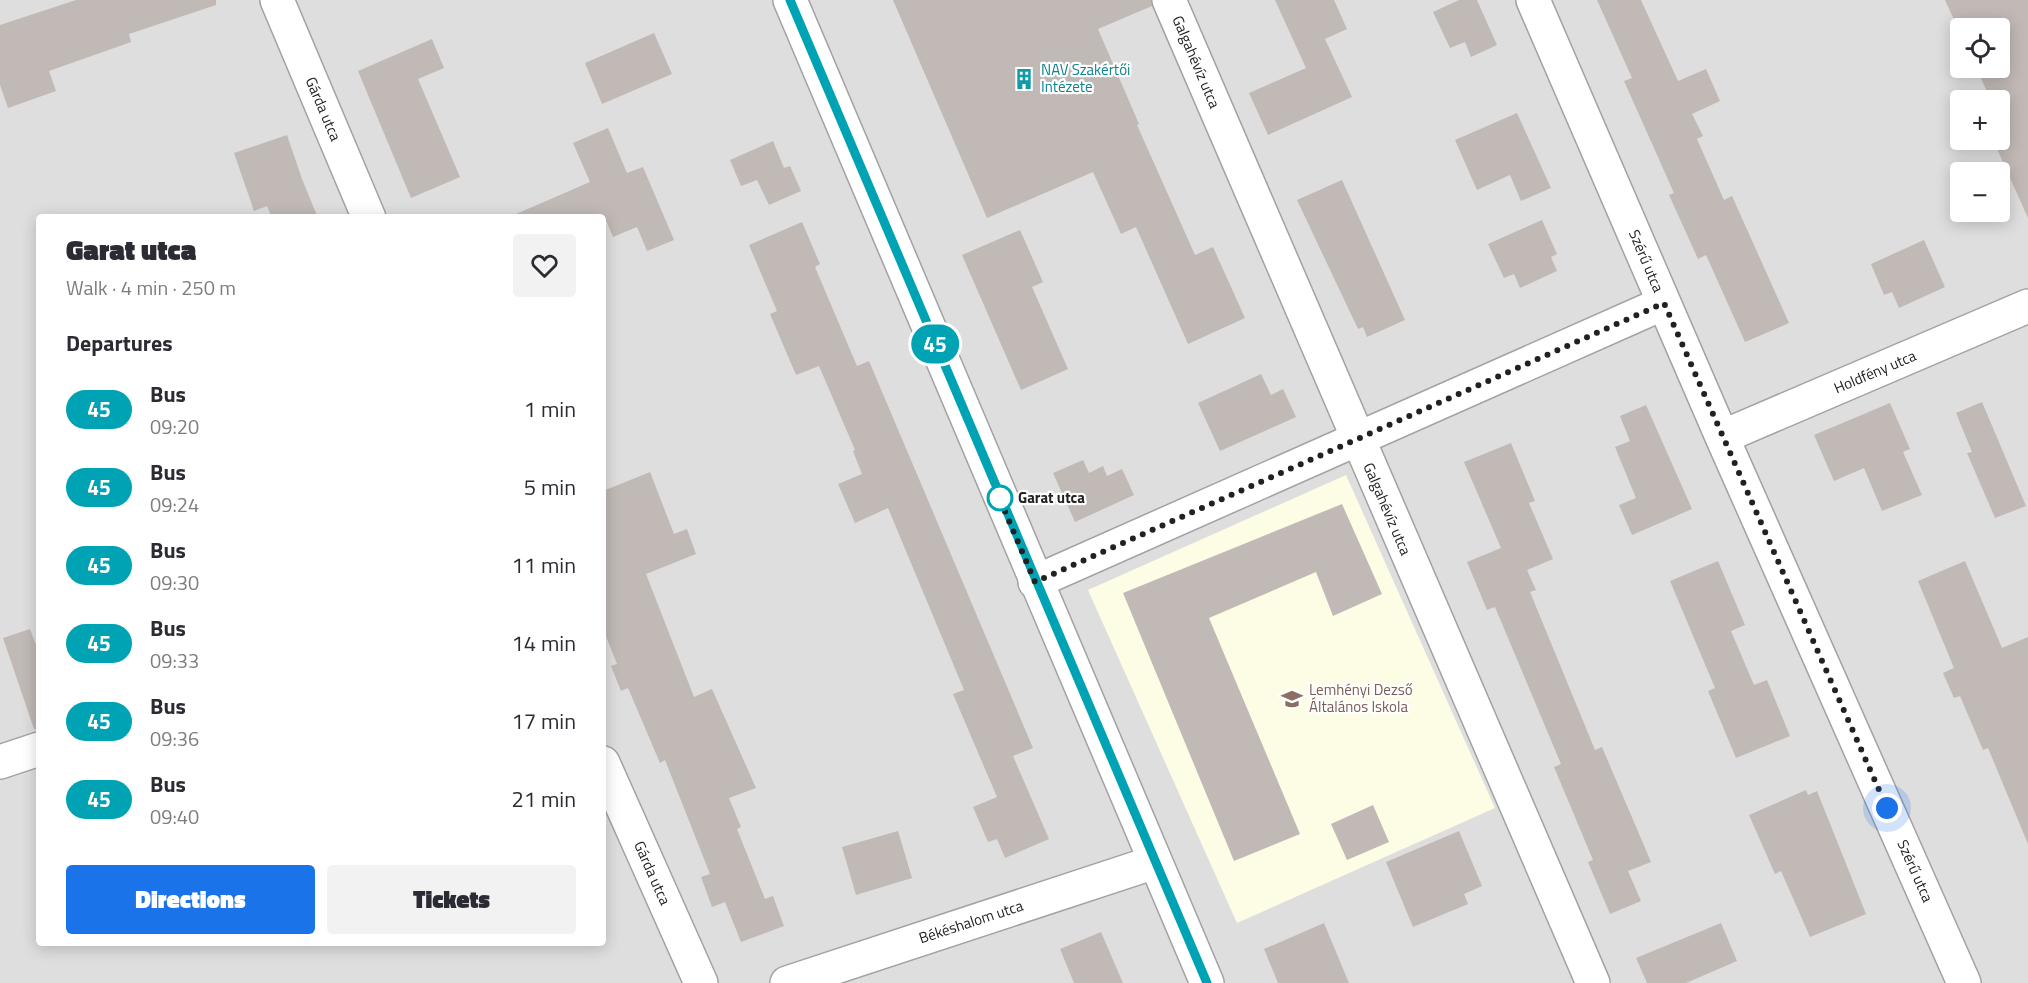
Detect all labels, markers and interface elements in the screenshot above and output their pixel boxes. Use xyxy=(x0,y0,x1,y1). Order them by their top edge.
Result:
street label: Galgahévíz utca xyxy=(1167,12,1227,112)
map controls xyxy=(1950,18,2010,222)
button: locate xyxy=(1950,18,2010,78)
place label: NAV Szakértői Intézete xyxy=(1041,58,1130,98)
building icon: NAV Szakértői Intézete xyxy=(1012,67,1036,91)
street label: Gárda utca xyxy=(300,73,347,145)
button: + xyxy=(1950,90,2010,150)
button: − xyxy=(1950,162,2010,222)
street label: Szérű utca xyxy=(1623,226,1670,296)
text: Garat utca xyxy=(66,228,196,271)
button: heart xyxy=(513,234,576,297)
text: Walk · 4 min · 250 m xyxy=(66,272,236,303)
line badge: 45 xyxy=(908,324,962,364)
text: Departures xyxy=(66,326,173,360)
text: 45 xyxy=(923,328,947,360)
street label: Holdfény utca xyxy=(1830,344,1920,399)
text: Bus xyxy=(150,377,186,411)
text: 1 min xyxy=(524,392,576,426)
text: 45 xyxy=(87,393,111,425)
text: 09:20 xyxy=(150,411,199,442)
text: Bus xyxy=(150,455,186,489)
street label: Galgahévíz utca xyxy=(1358,459,1418,559)
text: 5 min xyxy=(524,470,576,504)
text: 45 xyxy=(87,471,111,503)
marker: Garat utca xyxy=(987,485,1013,511)
place label: Garat utca xyxy=(1018,486,1085,509)
text: 09:24 xyxy=(150,489,199,520)
text: Bus xyxy=(150,533,186,567)
text: 11 min xyxy=(511,548,576,582)
text: 45 xyxy=(87,549,111,581)
text: 09:30 xyxy=(150,567,199,598)
text: Bus xyxy=(150,611,186,645)
text: 14 min xyxy=(511,626,576,660)
text: 45 xyxy=(87,627,111,659)
text: 09:33 xyxy=(150,645,199,676)
place label: Lemhényi Dezső Általános Iskola xyxy=(1309,678,1413,718)
school or university icon: Lemhényi Dezső Általános Iskola xyxy=(1280,687,1304,711)
text: Bus xyxy=(150,689,186,723)
text: 17 min xyxy=(511,704,576,738)
text: 45 xyxy=(87,705,111,737)
text: 09:36 xyxy=(150,723,199,754)
text: Bus xyxy=(150,767,186,801)
text: 21 min xyxy=(511,782,576,816)
text: 45 xyxy=(87,783,111,815)
your location xyxy=(1872,793,1902,823)
text: 09:40 xyxy=(150,801,199,832)
street label: Szérű utca xyxy=(1891,836,1940,906)
street label: Gárda utca xyxy=(628,837,677,909)
button: Directions xyxy=(66,865,315,934)
button: Tickets xyxy=(327,865,576,934)
street label: Békéshalom utca xyxy=(916,894,1026,949)

